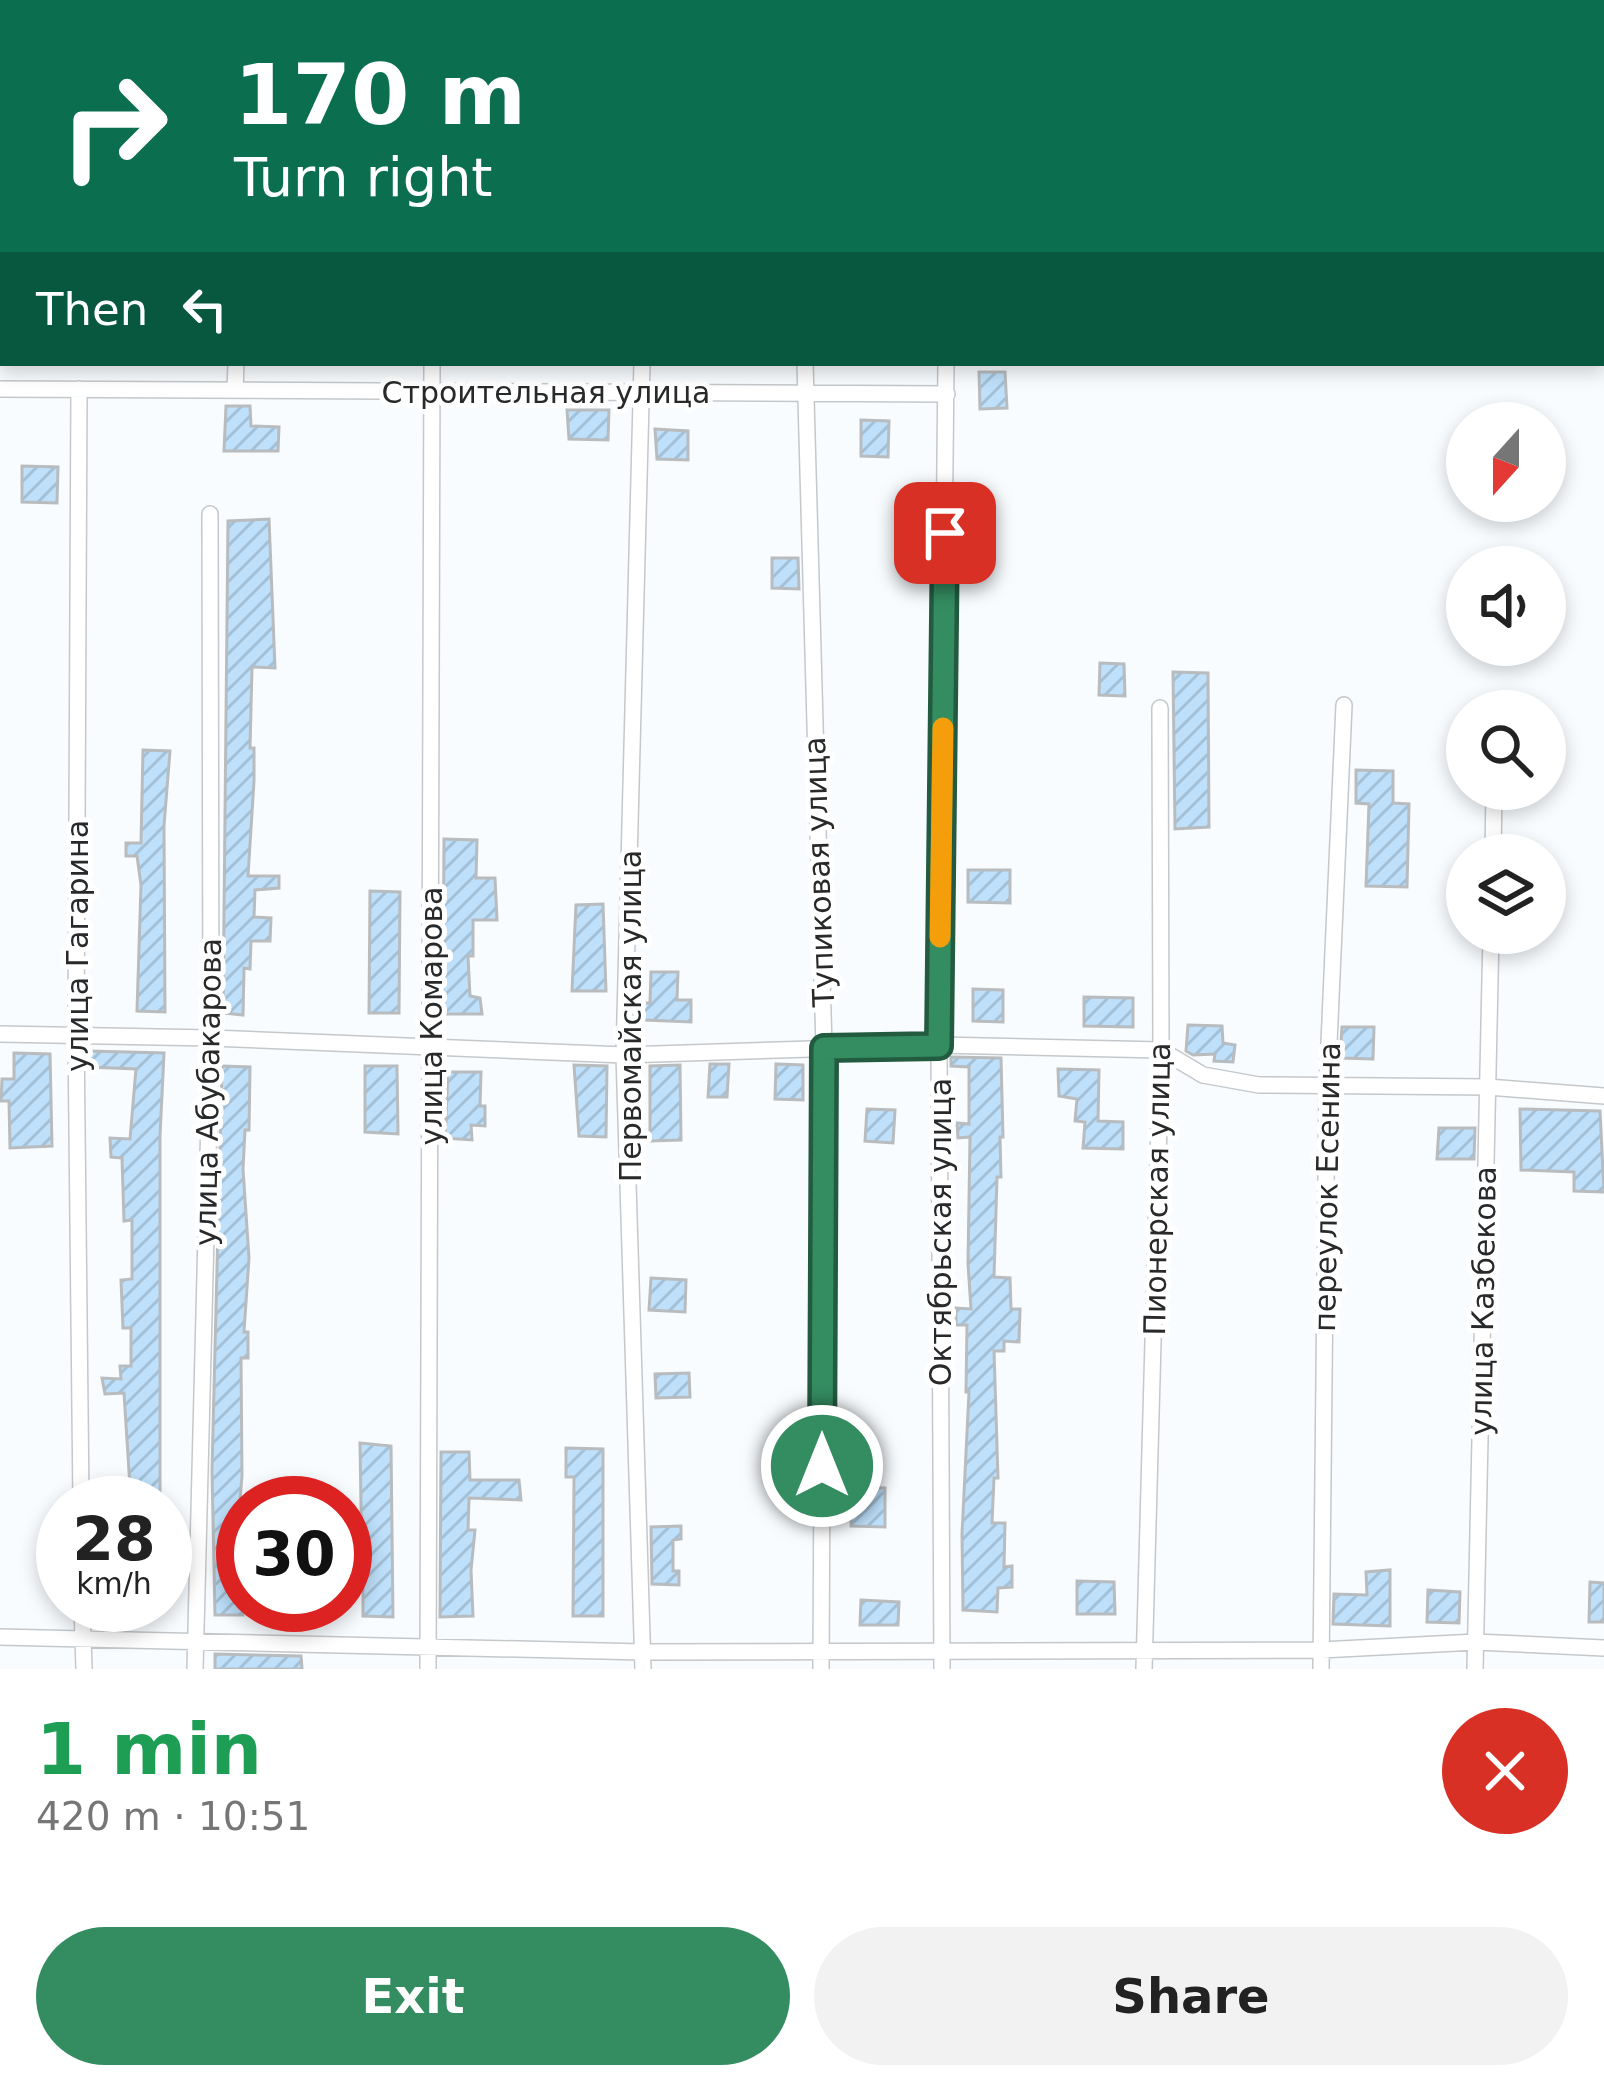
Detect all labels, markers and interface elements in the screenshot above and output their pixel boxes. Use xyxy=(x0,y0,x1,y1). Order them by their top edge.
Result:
text: 170 m xyxy=(234,46,526,144)
icon: right xyxy=(36,48,192,204)
text: Turn right xyxy=(234,146,493,209)
icon: left xyxy=(172,276,238,342)
text: Then xyxy=(36,283,148,336)
street label: Строительная улица xyxy=(382,375,710,410)
north arrow xyxy=(1446,402,1566,522)
map controls xyxy=(1446,402,1566,954)
pin xyxy=(894,482,996,584)
icon: arrive xyxy=(912,500,978,566)
button: sound xyxy=(1446,546,1566,666)
button: search xyxy=(1446,690,1566,810)
street label: Тупиковая улица xyxy=(797,736,841,1009)
street label: улица Гагарина xyxy=(60,820,95,1072)
button: layers xyxy=(1446,834,1566,954)
street label: Первомайская улица xyxy=(613,850,648,1182)
street label: улица Комарова xyxy=(414,887,449,1145)
street label: улица Абубакарова xyxy=(188,938,228,1246)
street label: Пионерская улица xyxy=(1137,1042,1177,1336)
street label: переулок Есенина xyxy=(1307,1042,1347,1332)
street label: Октябрьская улица xyxy=(923,1078,958,1386)
street label: улица Казбекова xyxy=(1463,1166,1503,1436)
position arrow xyxy=(759,1403,885,1529)
speed limit sign: 30 xyxy=(216,1476,372,1632)
text: 28 xyxy=(72,1504,156,1574)
text: km/h xyxy=(76,1566,152,1601)
text: 1 min xyxy=(36,1707,262,1791)
button: close xyxy=(1442,1708,1568,1834)
text: 420 m · 10:51 xyxy=(36,1794,310,1839)
button: Exit xyxy=(36,1927,790,2065)
button: Share xyxy=(814,1927,1568,2065)

